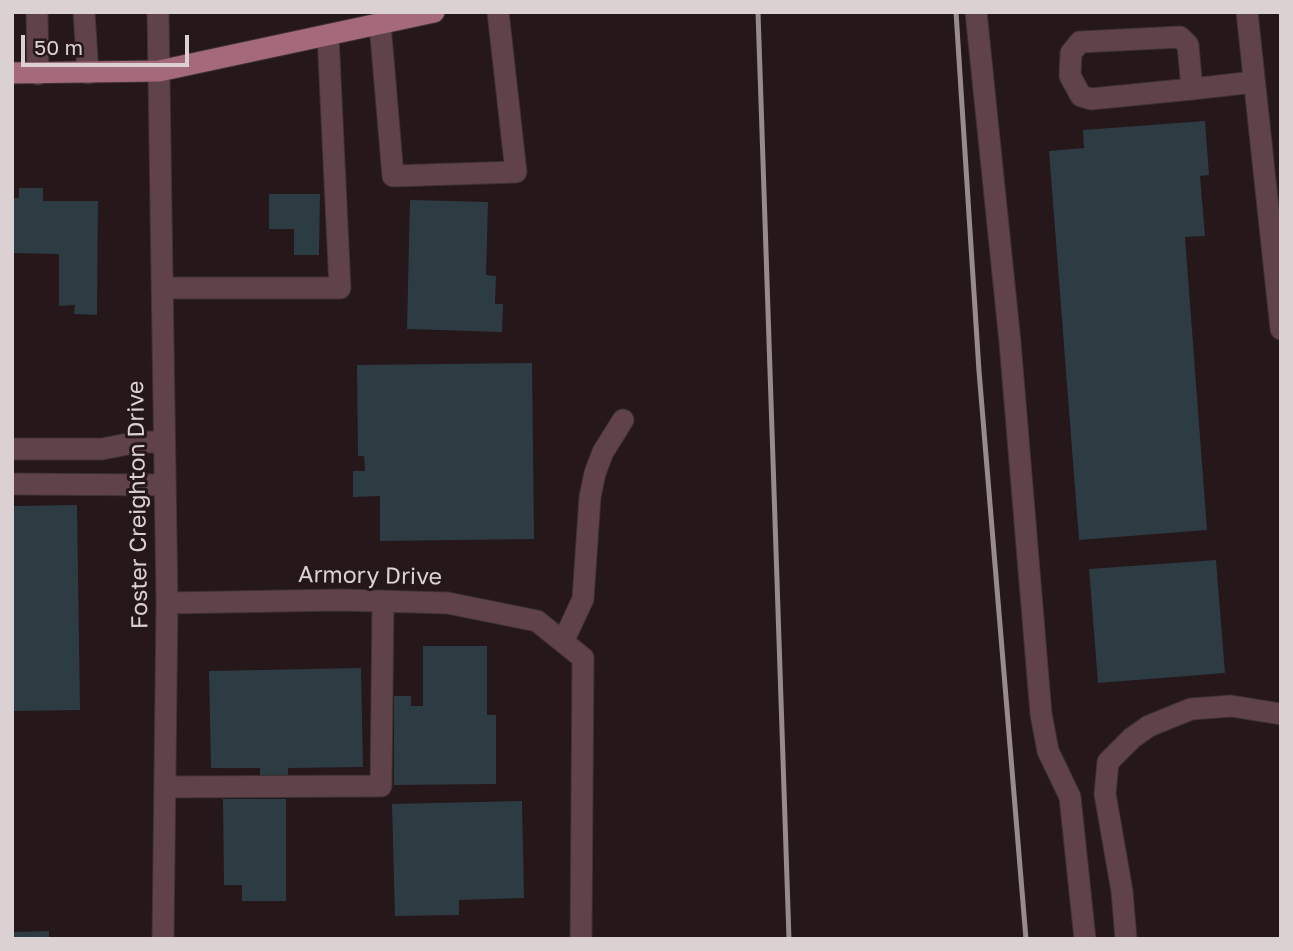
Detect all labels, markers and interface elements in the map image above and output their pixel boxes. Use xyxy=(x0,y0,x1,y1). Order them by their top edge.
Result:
scale bar xyxy=(24,21,192,65)
text: 50 m xyxy=(34,34,83,60)
street label: Foster Creighton Drive xyxy=(122,381,154,629)
street label: Armory Drive xyxy=(298,561,442,591)

